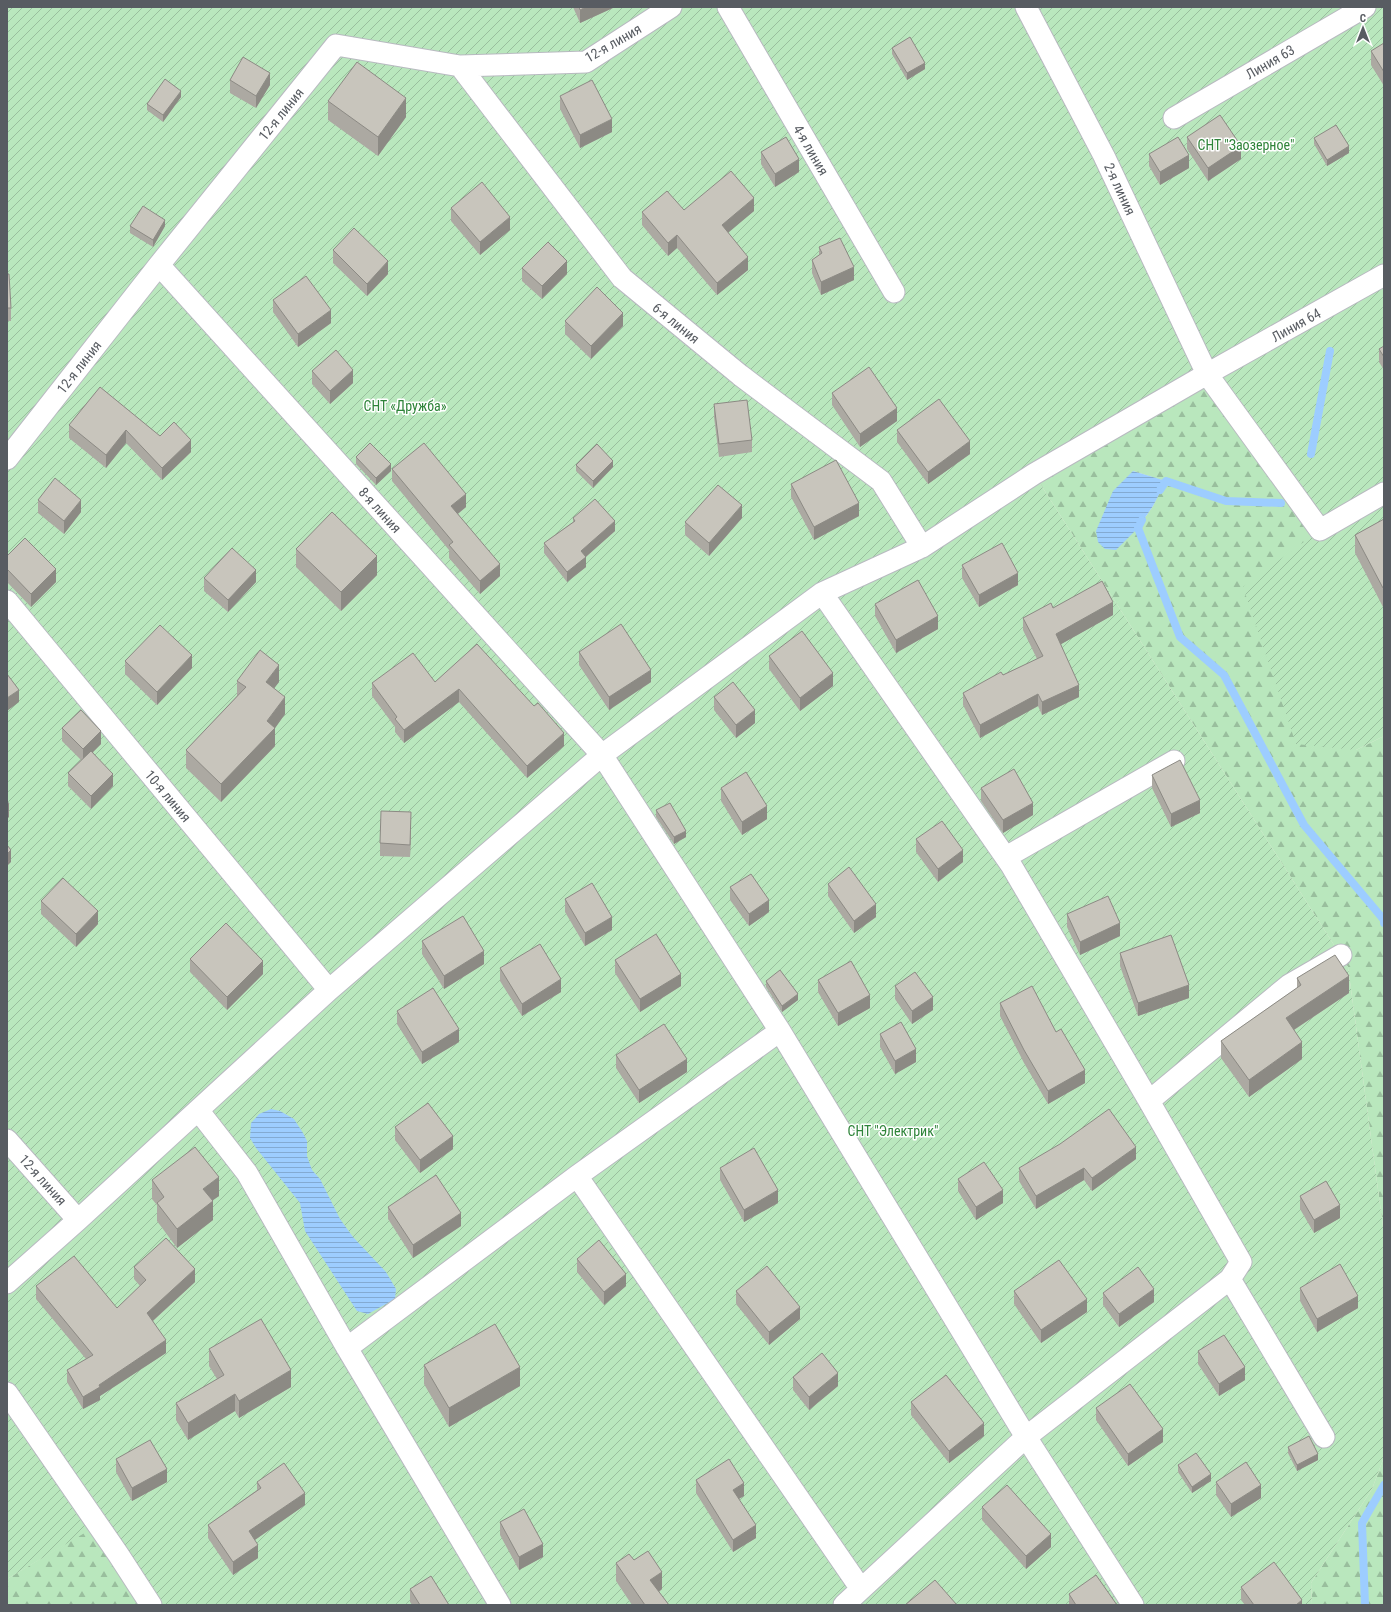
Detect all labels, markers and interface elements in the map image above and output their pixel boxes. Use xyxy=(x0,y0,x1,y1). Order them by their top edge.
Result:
north arrow xyxy=(1343,8,1383,48)
text: С xyxy=(1360,12,1366,25)
street label: 12-я линия xyxy=(582,20,644,66)
street label: Линия 63 xyxy=(1243,42,1297,82)
street label: 12-я линия xyxy=(255,85,307,143)
street label: 4-я линия xyxy=(790,122,832,178)
park label: СНТ "Заозерное" xyxy=(1198,137,1294,153)
street label: 2-я линия xyxy=(1101,160,1139,218)
street label: 6-я линия xyxy=(649,299,703,347)
street label: Линия 64 xyxy=(1269,305,1323,345)
street label: 12-я линия xyxy=(53,337,105,397)
park label: СНТ «Дружба» xyxy=(363,398,447,414)
street label: 8-я линия xyxy=(355,484,405,536)
street label: 10-я линия xyxy=(142,767,194,825)
park label: СНТ "Электрик" xyxy=(848,1123,938,1139)
street label: 12-я линия xyxy=(16,1151,70,1209)

